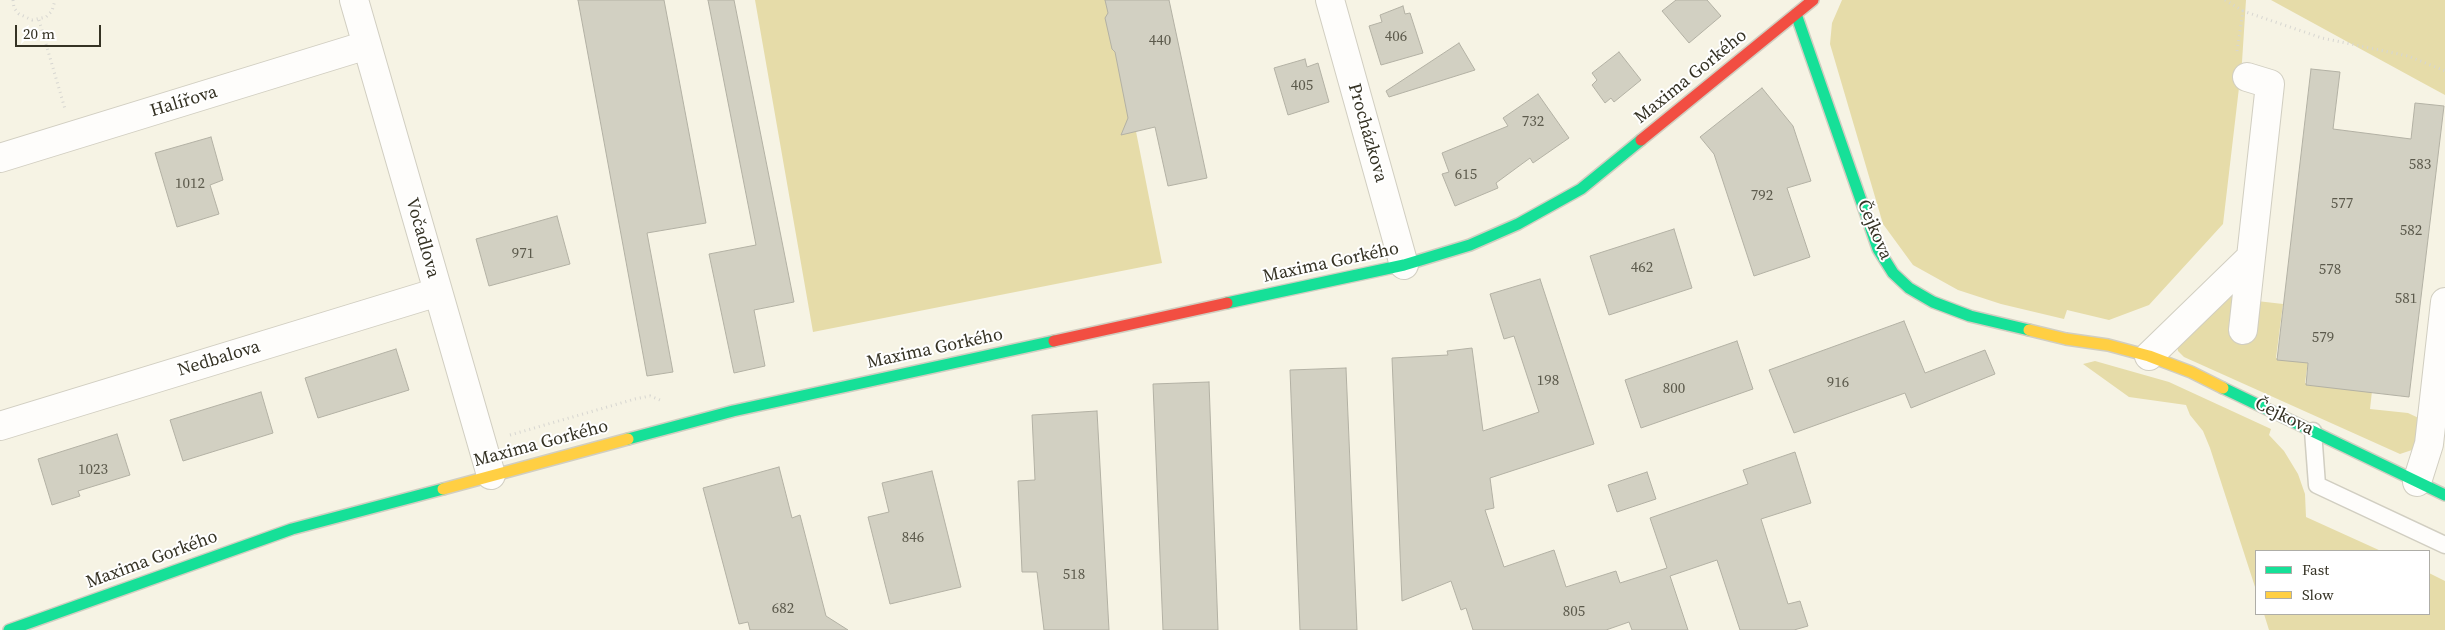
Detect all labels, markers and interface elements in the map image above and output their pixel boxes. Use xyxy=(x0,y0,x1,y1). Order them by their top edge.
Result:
scale bar xyxy=(18,15,104,47)
text: 20 m xyxy=(23,23,55,44)
street label: Maxima Gorkého xyxy=(1631,25,1751,129)
house number: 406 xyxy=(1385,28,1407,46)
house number: 440 xyxy=(1149,32,1171,50)
house number: 405 xyxy=(1291,77,1313,95)
street label: Procházkova xyxy=(1343,81,1391,185)
street label: Halířova xyxy=(148,82,220,122)
house number: 732 xyxy=(1522,113,1544,131)
house number: 583 xyxy=(2409,156,2431,174)
house number: 615 xyxy=(1455,166,1477,184)
house number: 1012 xyxy=(175,175,205,193)
house number: 792 xyxy=(1751,187,1773,205)
house number: 577 xyxy=(2331,195,2353,213)
street label: Vočadlova xyxy=(400,196,444,280)
street label: Čejkova xyxy=(1852,197,1896,263)
house number: 582 xyxy=(2400,222,2422,240)
street label: Maxima Gorkého xyxy=(1261,238,1401,288)
house number: 971 xyxy=(512,245,534,263)
house number: 462 xyxy=(1631,259,1653,277)
house number: 578 xyxy=(2319,261,2341,279)
house number: 581 xyxy=(2395,290,2417,308)
street label: Maxima Gorkého xyxy=(865,324,1005,374)
house number: 579 xyxy=(2312,329,2334,347)
street label: Nedbalova xyxy=(175,336,263,382)
house number: 198 xyxy=(1537,372,1559,390)
house number: 916 xyxy=(1827,374,1849,392)
house number: 800 xyxy=(1663,380,1685,398)
street label: Čejkova xyxy=(2251,394,2317,440)
street label: Maxima Gorkého xyxy=(471,416,611,472)
house number: 1023 xyxy=(78,461,108,479)
street label: Maxima Gorkého xyxy=(83,526,221,594)
house number: 846 xyxy=(902,529,924,547)
legend xyxy=(2255,550,2430,615)
text: Fast xyxy=(2302,559,2329,580)
house number: 518 xyxy=(1063,566,1085,584)
text: Slow xyxy=(2302,584,2334,605)
house number: 682 xyxy=(772,600,794,618)
house number: 805 xyxy=(1563,603,1585,621)

